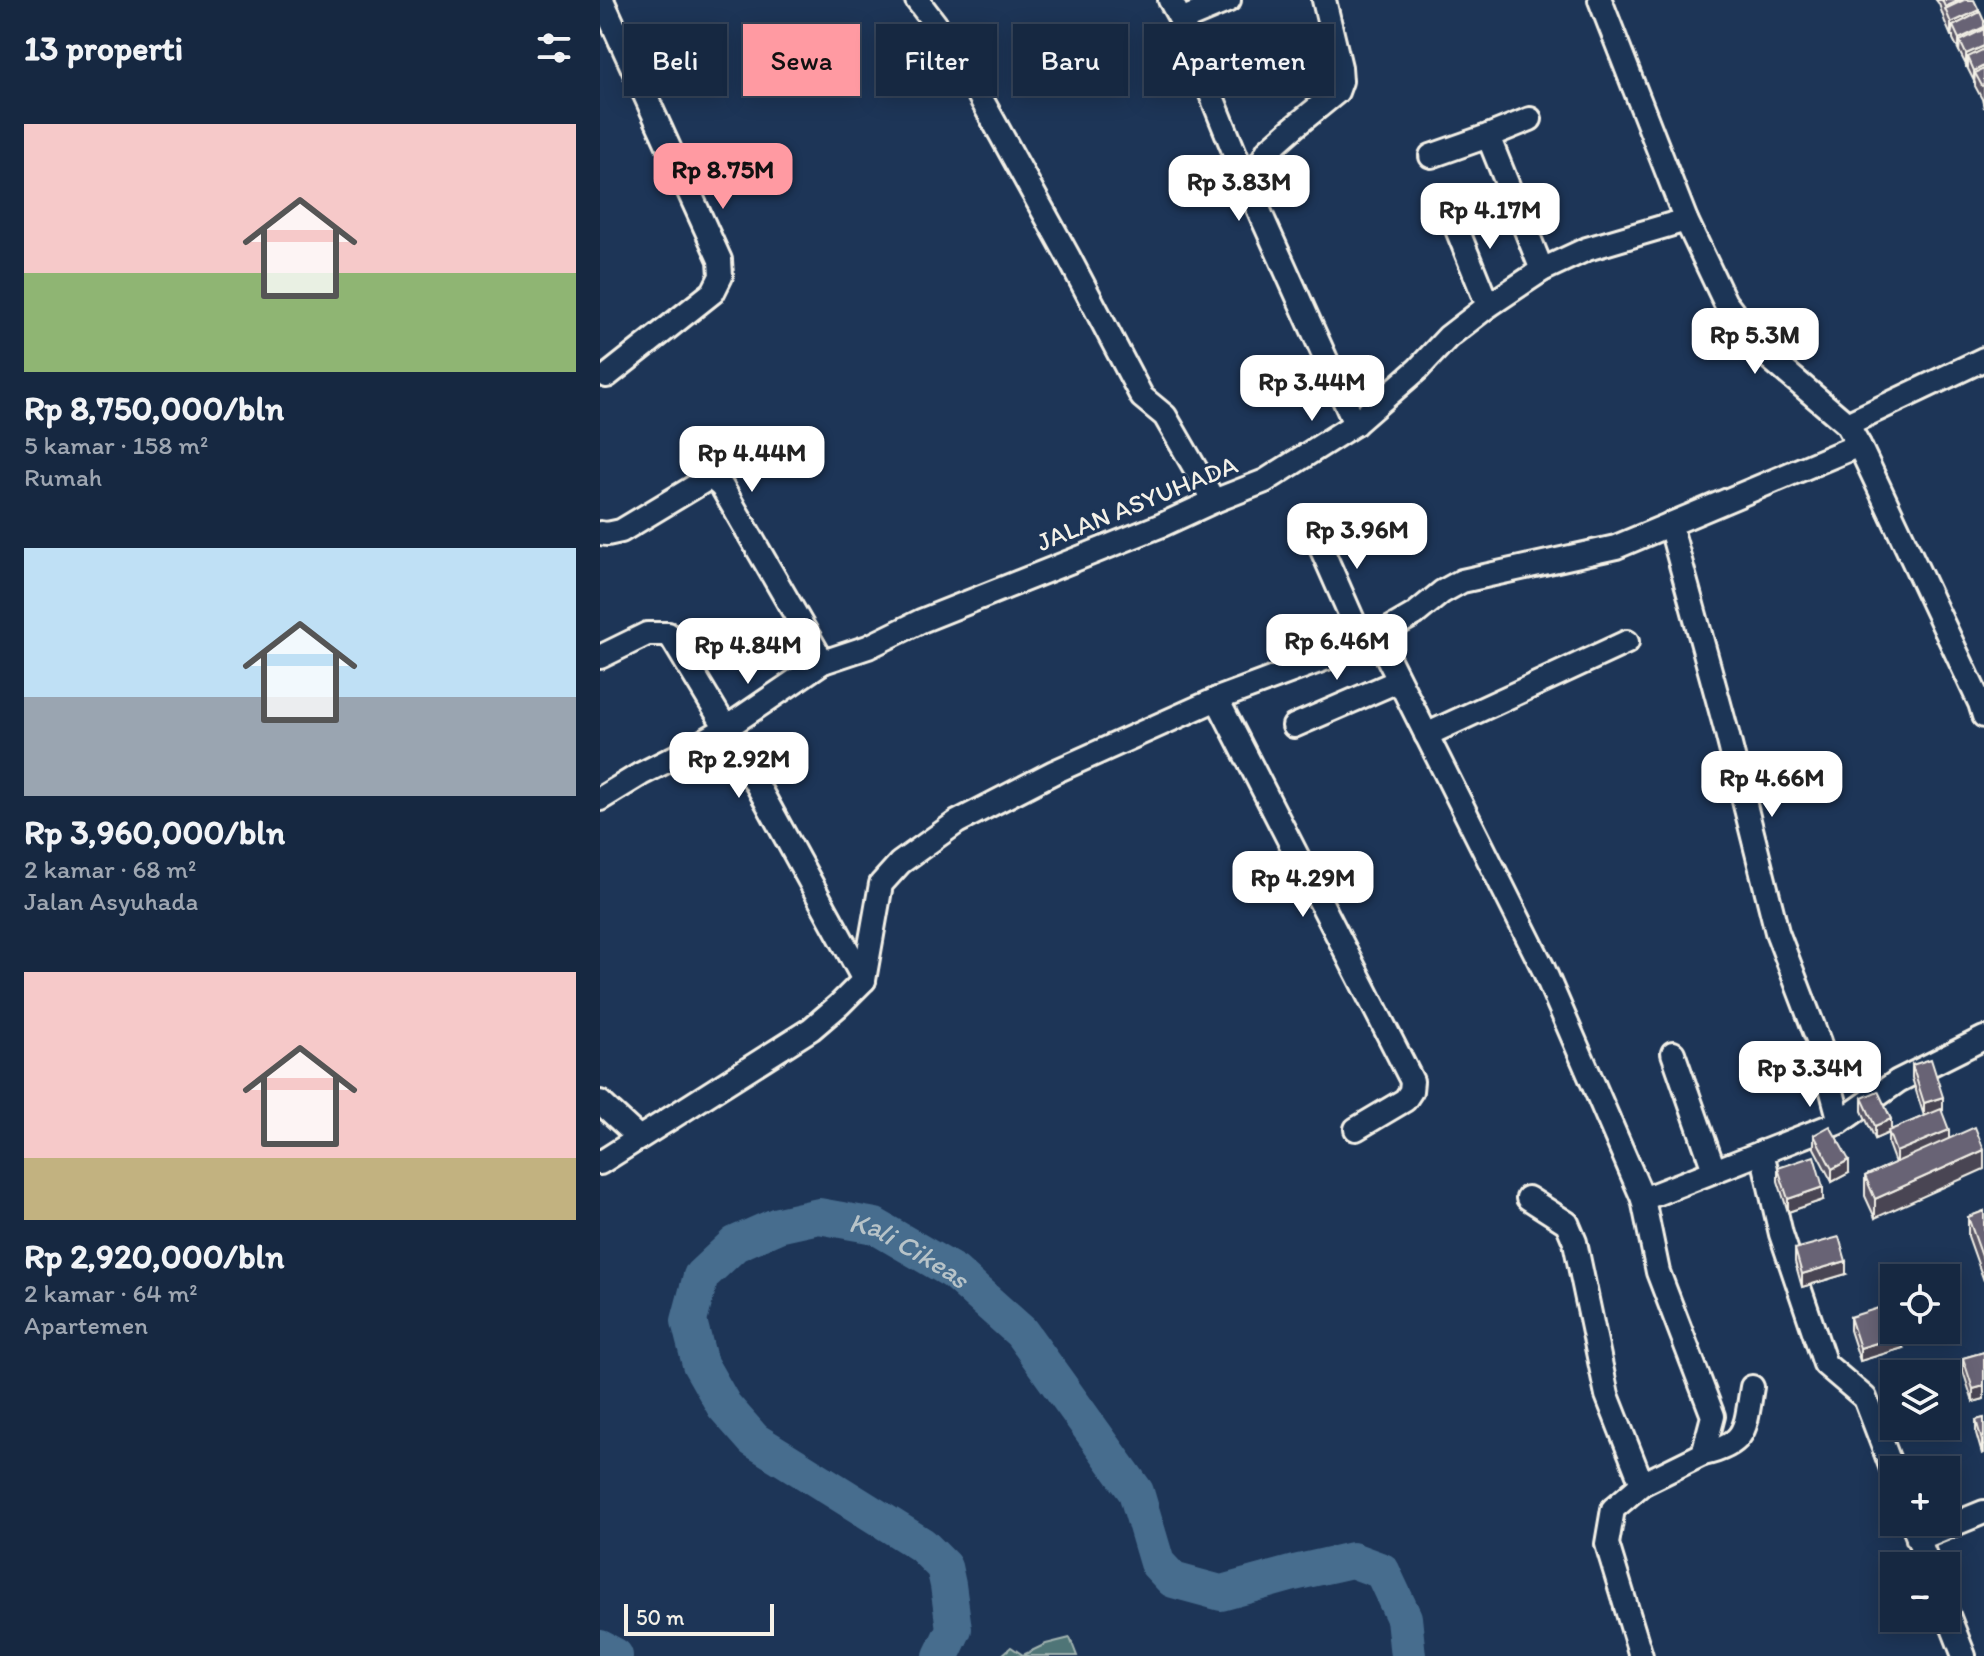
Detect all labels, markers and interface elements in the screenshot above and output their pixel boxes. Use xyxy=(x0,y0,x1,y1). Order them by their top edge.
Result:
chip: Beli xyxy=(624,24,727,96)
chip: Sewa xyxy=(743,24,860,96)
chip: Filter xyxy=(876,24,997,96)
chip: Baru xyxy=(1013,24,1128,96)
chip: Apartemen xyxy=(1144,24,1334,96)
icon: filters xyxy=(532,26,576,70)
text: 13 properti xyxy=(24,28,183,69)
pin: Rp 8.75M xyxy=(640,143,806,211)
text: Rp 8.75M xyxy=(672,153,774,185)
pin: Rp 3.83M xyxy=(1156,155,1322,223)
text: Rp 3.83M xyxy=(1187,165,1291,197)
icon: home xyxy=(228,176,372,320)
pin: Rp 4.17M xyxy=(1407,183,1573,251)
text: Rp 4.17M xyxy=(1439,193,1541,225)
pin: Rp 5.3M xyxy=(1681,308,1829,376)
text: Rp 5.3M xyxy=(1710,318,1800,350)
pin: Rp 3.44M xyxy=(1229,355,1395,423)
text: Rp 3.44M xyxy=(1258,365,1366,397)
text: Rp 8,750,000/bln xyxy=(24,388,284,429)
pin: Rp 4.44M xyxy=(669,426,835,494)
text: 5 kamar · 158 m² xyxy=(24,429,208,461)
text: Rp 4.44M xyxy=(697,436,807,468)
street label: JALAN ASYUHADA xyxy=(1032,448,1242,558)
text: Rumah xyxy=(24,461,102,493)
pin: Rp 3.96M xyxy=(1274,503,1440,571)
text: Rp 3.96M xyxy=(1305,513,1409,545)
icon: home xyxy=(228,600,372,744)
pin: Rp 6.46M xyxy=(1254,614,1420,682)
pin: Rp 4.84M xyxy=(665,618,831,686)
text: Rp 6.46M xyxy=(1284,624,1390,656)
text: Rp 4.84M xyxy=(694,628,802,660)
pin: Rp 2.92M xyxy=(656,732,822,800)
text: Rp 2.92M xyxy=(687,742,791,774)
pin: Rp 4.66M xyxy=(1689,751,1855,819)
text: Rp 4.66M xyxy=(1719,761,1825,793)
text: Rp 3,960,000/bln xyxy=(24,812,285,853)
pin: Rp 4.29M xyxy=(1220,851,1386,919)
text: 2 kamar · 68 m² xyxy=(24,853,196,885)
text: Rp 4.29M xyxy=(1250,861,1356,893)
text: Jalan Asyuhada xyxy=(24,885,198,917)
icon: home xyxy=(228,1024,372,1168)
pin: Rp 3.34M xyxy=(1727,1041,1893,1109)
text: Rp 3.34M xyxy=(1757,1051,1863,1083)
water label: Kali Cikeas xyxy=(847,1205,978,1296)
text: Rp 2,920,000/bln xyxy=(24,1236,285,1277)
map controls xyxy=(1880,1264,1960,1632)
button: locate xyxy=(1880,1264,1960,1344)
text: 2 kamar · 64 m² xyxy=(24,1277,198,1309)
text: Apartemen xyxy=(24,1309,148,1341)
button: layers xyxy=(1880,1360,1960,1440)
button: + xyxy=(1880,1456,1960,1536)
button: − xyxy=(1880,1552,1960,1632)
scale bar xyxy=(624,1600,774,1636)
text: 50 m xyxy=(636,1604,685,1631)

